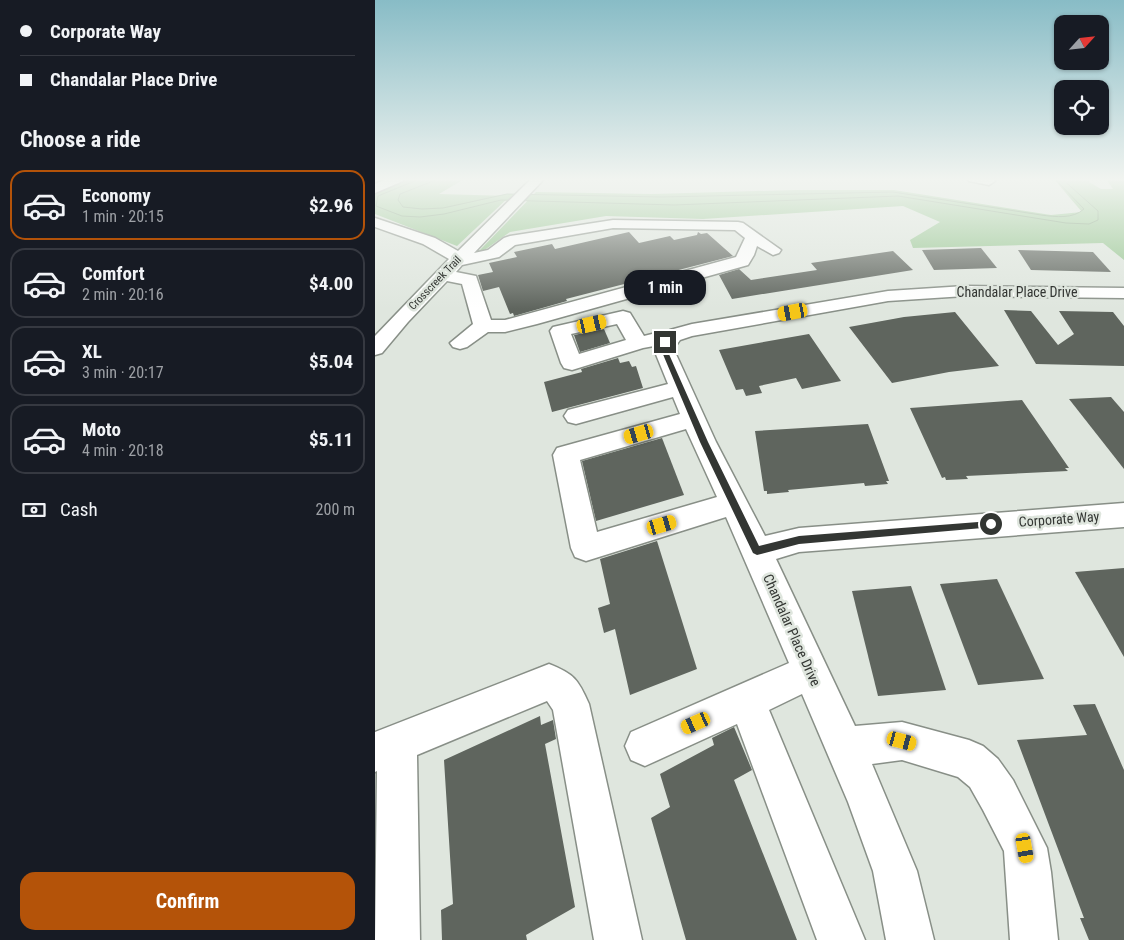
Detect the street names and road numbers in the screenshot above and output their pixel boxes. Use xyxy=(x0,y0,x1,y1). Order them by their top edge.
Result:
street label: Crosscreek Trail xyxy=(406,253,464,313)
street label: Chandalar Place Drive xyxy=(956,284,1078,300)
street label: Corporate Way xyxy=(1018,508,1100,530)
street label: Chandalar Place Drive xyxy=(760,571,824,689)

